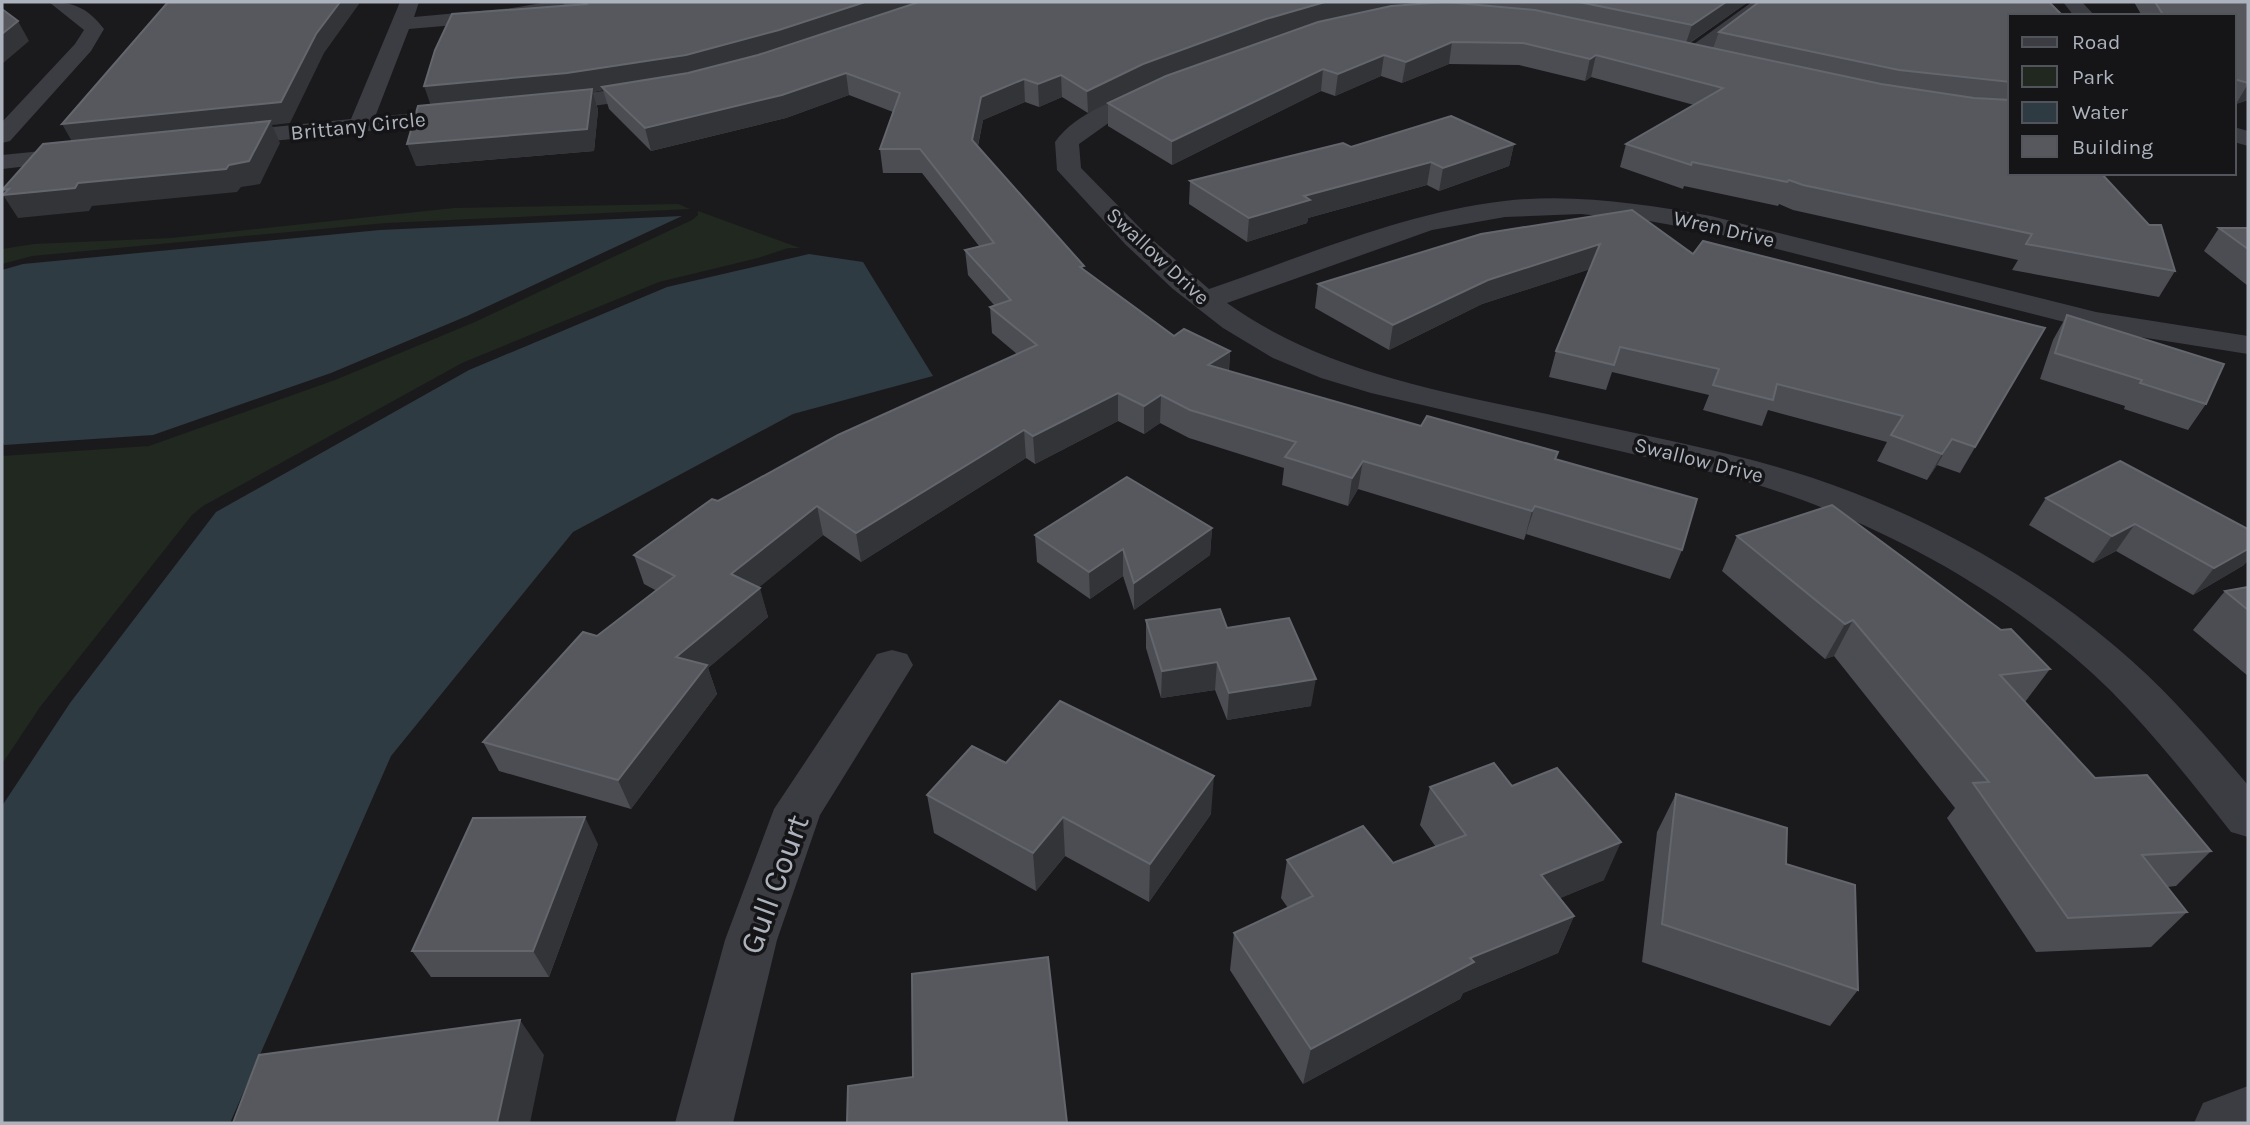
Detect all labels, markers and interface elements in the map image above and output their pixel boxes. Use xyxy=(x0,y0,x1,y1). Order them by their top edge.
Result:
legend xyxy=(2008,14,2236,175)
text: Road xyxy=(2072,30,2120,54)
text: Park xyxy=(2072,65,2115,89)
text: Water xyxy=(2072,100,2128,124)
street label: Brittany Circle xyxy=(289,107,427,145)
text: Building xyxy=(2072,135,2153,159)
street label: Swallow Drive xyxy=(1102,202,1214,310)
street label: Wren Drive xyxy=(1671,206,1777,252)
street label: Swallow Drive xyxy=(1632,432,1766,488)
street label: Gull Court xyxy=(732,809,817,959)

